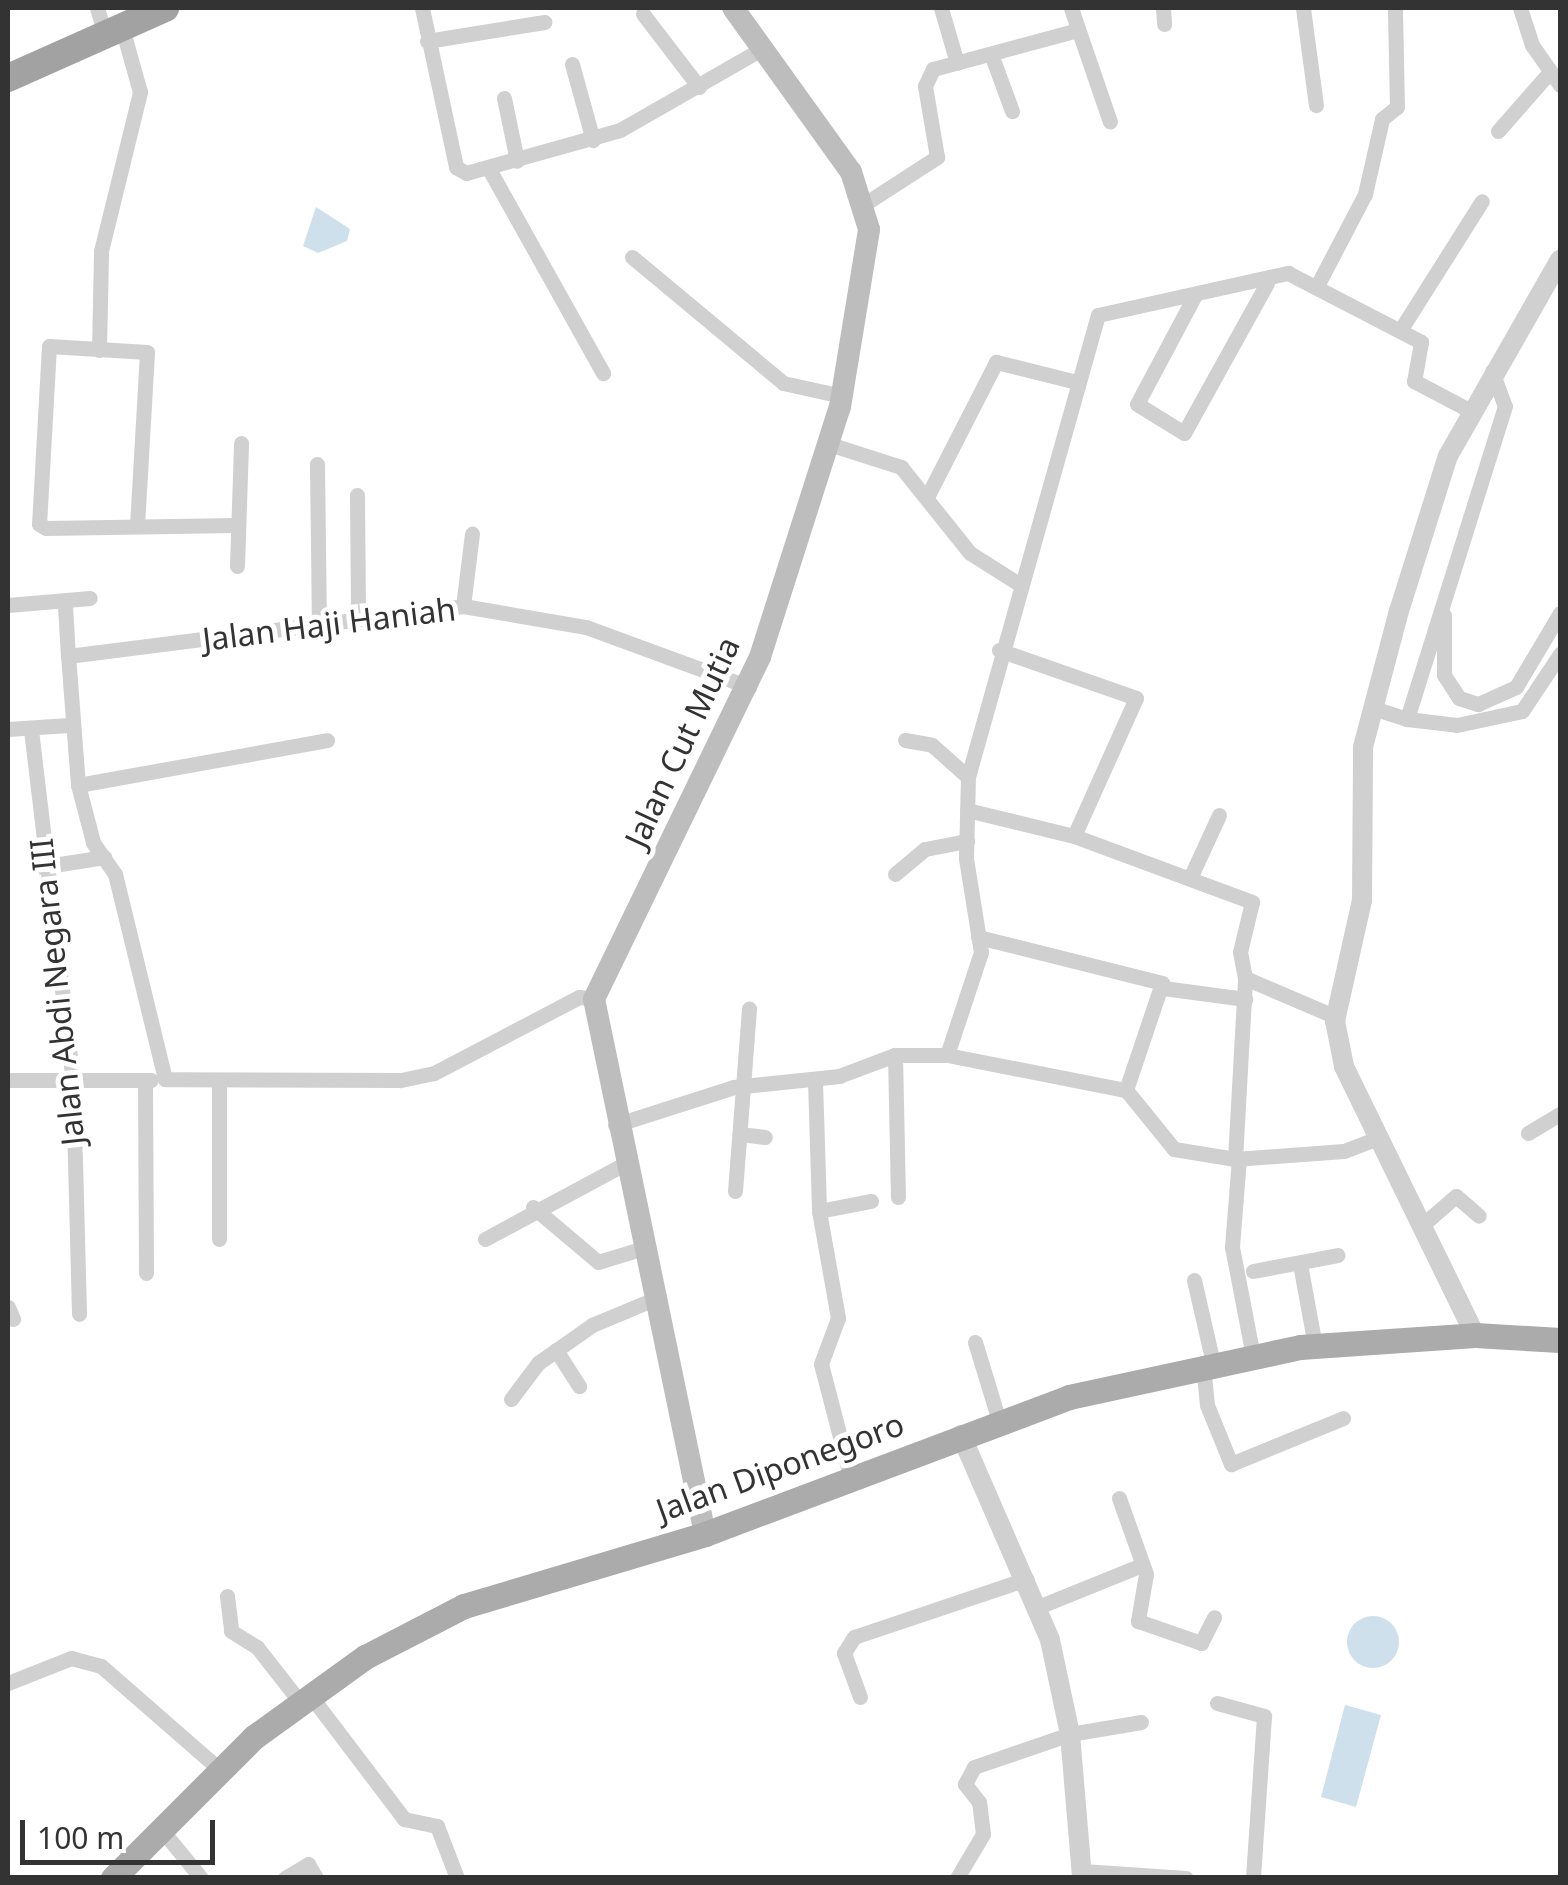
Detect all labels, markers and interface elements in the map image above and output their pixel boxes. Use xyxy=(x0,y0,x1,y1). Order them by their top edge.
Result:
street label: Jalan Haji Haniah xyxy=(200,589,458,659)
street label: Jalan Cut Mutia xyxy=(617,631,747,853)
street label: Jalan Abdi Negara III xyxy=(22,836,92,1148)
street label: Jalan Diponegoro xyxy=(651,1404,909,1530)
scale bar xyxy=(25,1800,220,1862)
text: 100 m xyxy=(37,1817,124,1858)

